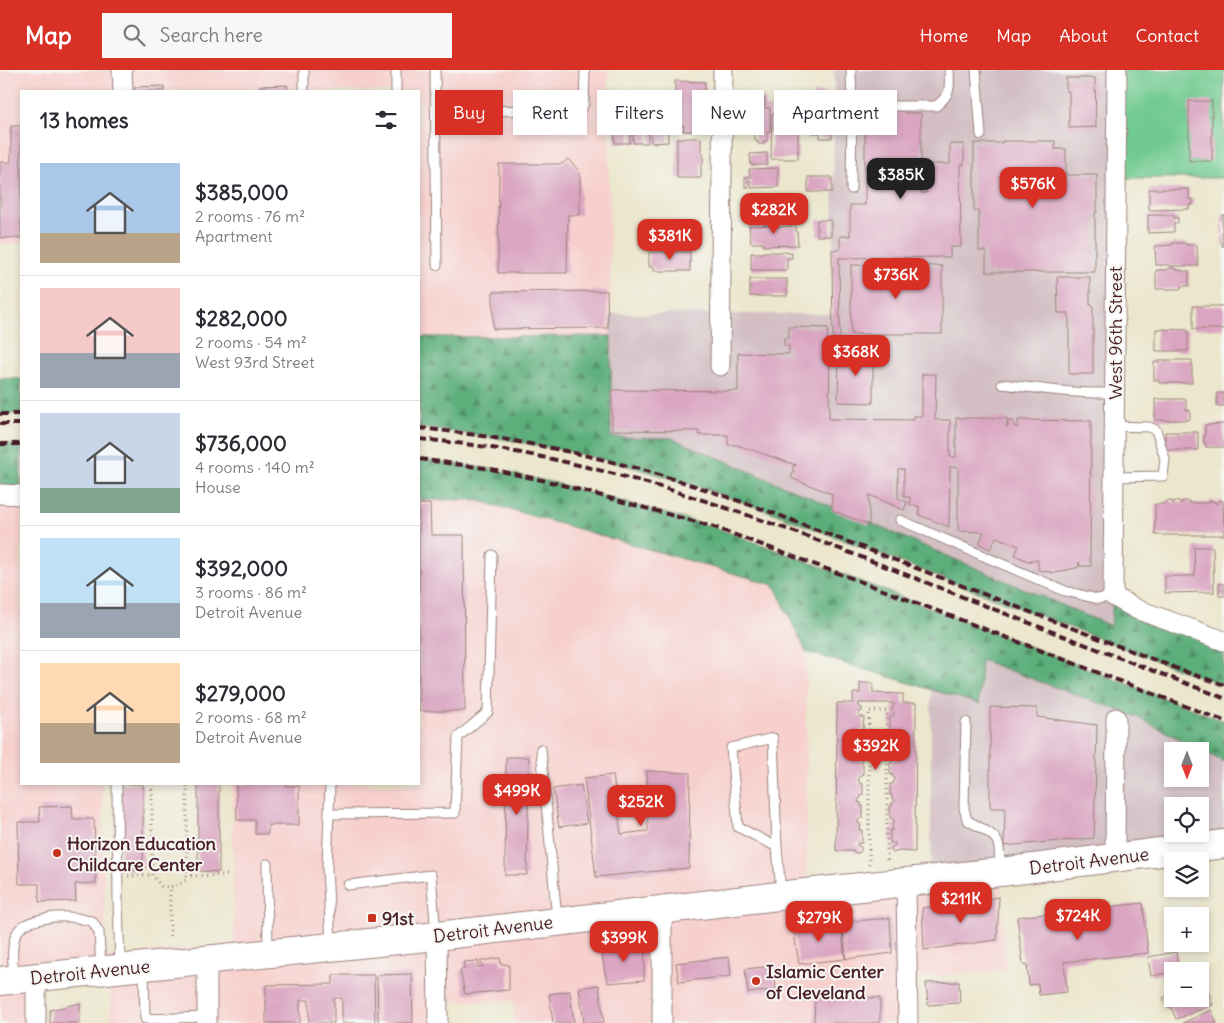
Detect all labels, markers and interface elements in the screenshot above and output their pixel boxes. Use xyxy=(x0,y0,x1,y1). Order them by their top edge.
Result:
search box xyxy=(102,13,452,58)
text: Map xyxy=(25,20,72,50)
icon: search xyxy=(120,21,148,49)
text: Search here xyxy=(160,23,263,47)
text: Home xyxy=(920,24,968,47)
text: Map xyxy=(996,24,1031,47)
text: About xyxy=(1059,24,1107,47)
text: Contact xyxy=(1135,24,1199,47)
chip: Buy xyxy=(435,90,503,135)
chip: Rent xyxy=(513,90,587,135)
chip: Filters xyxy=(597,90,682,135)
chip: New xyxy=(692,90,764,135)
chip: Apartment xyxy=(774,90,897,135)
icon: filters xyxy=(372,106,400,134)
text: 13 homes xyxy=(40,107,128,134)
pin: $385K xyxy=(866,158,936,200)
text: $385K xyxy=(878,164,924,184)
pin: $576K xyxy=(998,166,1068,209)
text: $576K xyxy=(1011,173,1055,193)
text: $385,000 xyxy=(195,179,289,206)
icon: home xyxy=(80,183,140,243)
pin: $282K xyxy=(739,192,809,235)
text: $282K xyxy=(751,199,797,219)
text: 2 rooms · 76 m² xyxy=(195,206,305,226)
pin: $381K xyxy=(635,218,705,261)
text: $381K xyxy=(648,225,692,245)
text: Apartment xyxy=(195,226,273,246)
pin: $736K xyxy=(861,258,931,300)
text: $736K xyxy=(874,264,918,284)
street label: West 96th Street xyxy=(1104,266,1127,400)
text: $282,000 xyxy=(195,305,288,332)
icon: home xyxy=(80,308,140,368)
text: 2 rooms · 54 m² xyxy=(195,332,307,352)
pin: $368K xyxy=(821,334,891,377)
text: $368K xyxy=(833,341,879,361)
text: West 93rd Street xyxy=(195,352,315,372)
text: $736,000 xyxy=(195,430,287,457)
icon: home xyxy=(80,433,140,493)
text: 4 rooms · 140 m² xyxy=(195,457,315,477)
text: House xyxy=(195,477,241,497)
text: $392,000 xyxy=(195,555,288,582)
icon: home xyxy=(80,558,140,618)
text: 3 rooms · 86 m² xyxy=(195,582,307,602)
text: Detroit Avenue xyxy=(195,602,302,622)
text: $279,000 xyxy=(195,680,286,707)
icon: home xyxy=(80,683,140,743)
text: 2 rooms · 68 m² xyxy=(195,707,307,727)
text: Detroit Avenue xyxy=(195,727,302,747)
pin: $392K xyxy=(841,728,911,771)
text: $392K xyxy=(853,735,899,755)
north arrow xyxy=(1164,742,1209,788)
map controls xyxy=(1164,742,1209,1007)
pin: $499K xyxy=(482,774,552,816)
text: $499K xyxy=(494,780,540,800)
pin: $252K xyxy=(606,784,676,827)
text: $252K xyxy=(618,791,664,811)
button: locate xyxy=(1164,797,1209,842)
place label: Horizon Education Childcare Center xyxy=(67,832,217,876)
street label: Detroit Avenue xyxy=(1028,842,1150,880)
marker: Horizon Education Childcare Center xyxy=(51,847,63,859)
button: layers xyxy=(1164,852,1209,897)
pin: $211K xyxy=(926,882,996,924)
text: $211K xyxy=(941,888,981,908)
pin: $724K xyxy=(1043,898,1113,941)
pin: $279K xyxy=(784,900,854,943)
text: $724K xyxy=(1056,905,1100,925)
place label: 91st xyxy=(382,907,415,930)
text: $279K xyxy=(797,907,841,927)
button: + xyxy=(1164,907,1209,952)
street label: Detroit Avenue xyxy=(432,910,554,948)
marker: 91st xyxy=(366,912,378,924)
pin: $399K xyxy=(589,920,659,963)
text: $399K xyxy=(601,927,647,947)
street label: Detroit Avenue xyxy=(29,954,151,990)
place label: Islamic Center of Cleveland xyxy=(766,960,885,1004)
button: − xyxy=(1164,962,1209,1007)
marker: Islamic Center of Cleveland xyxy=(750,975,762,987)

